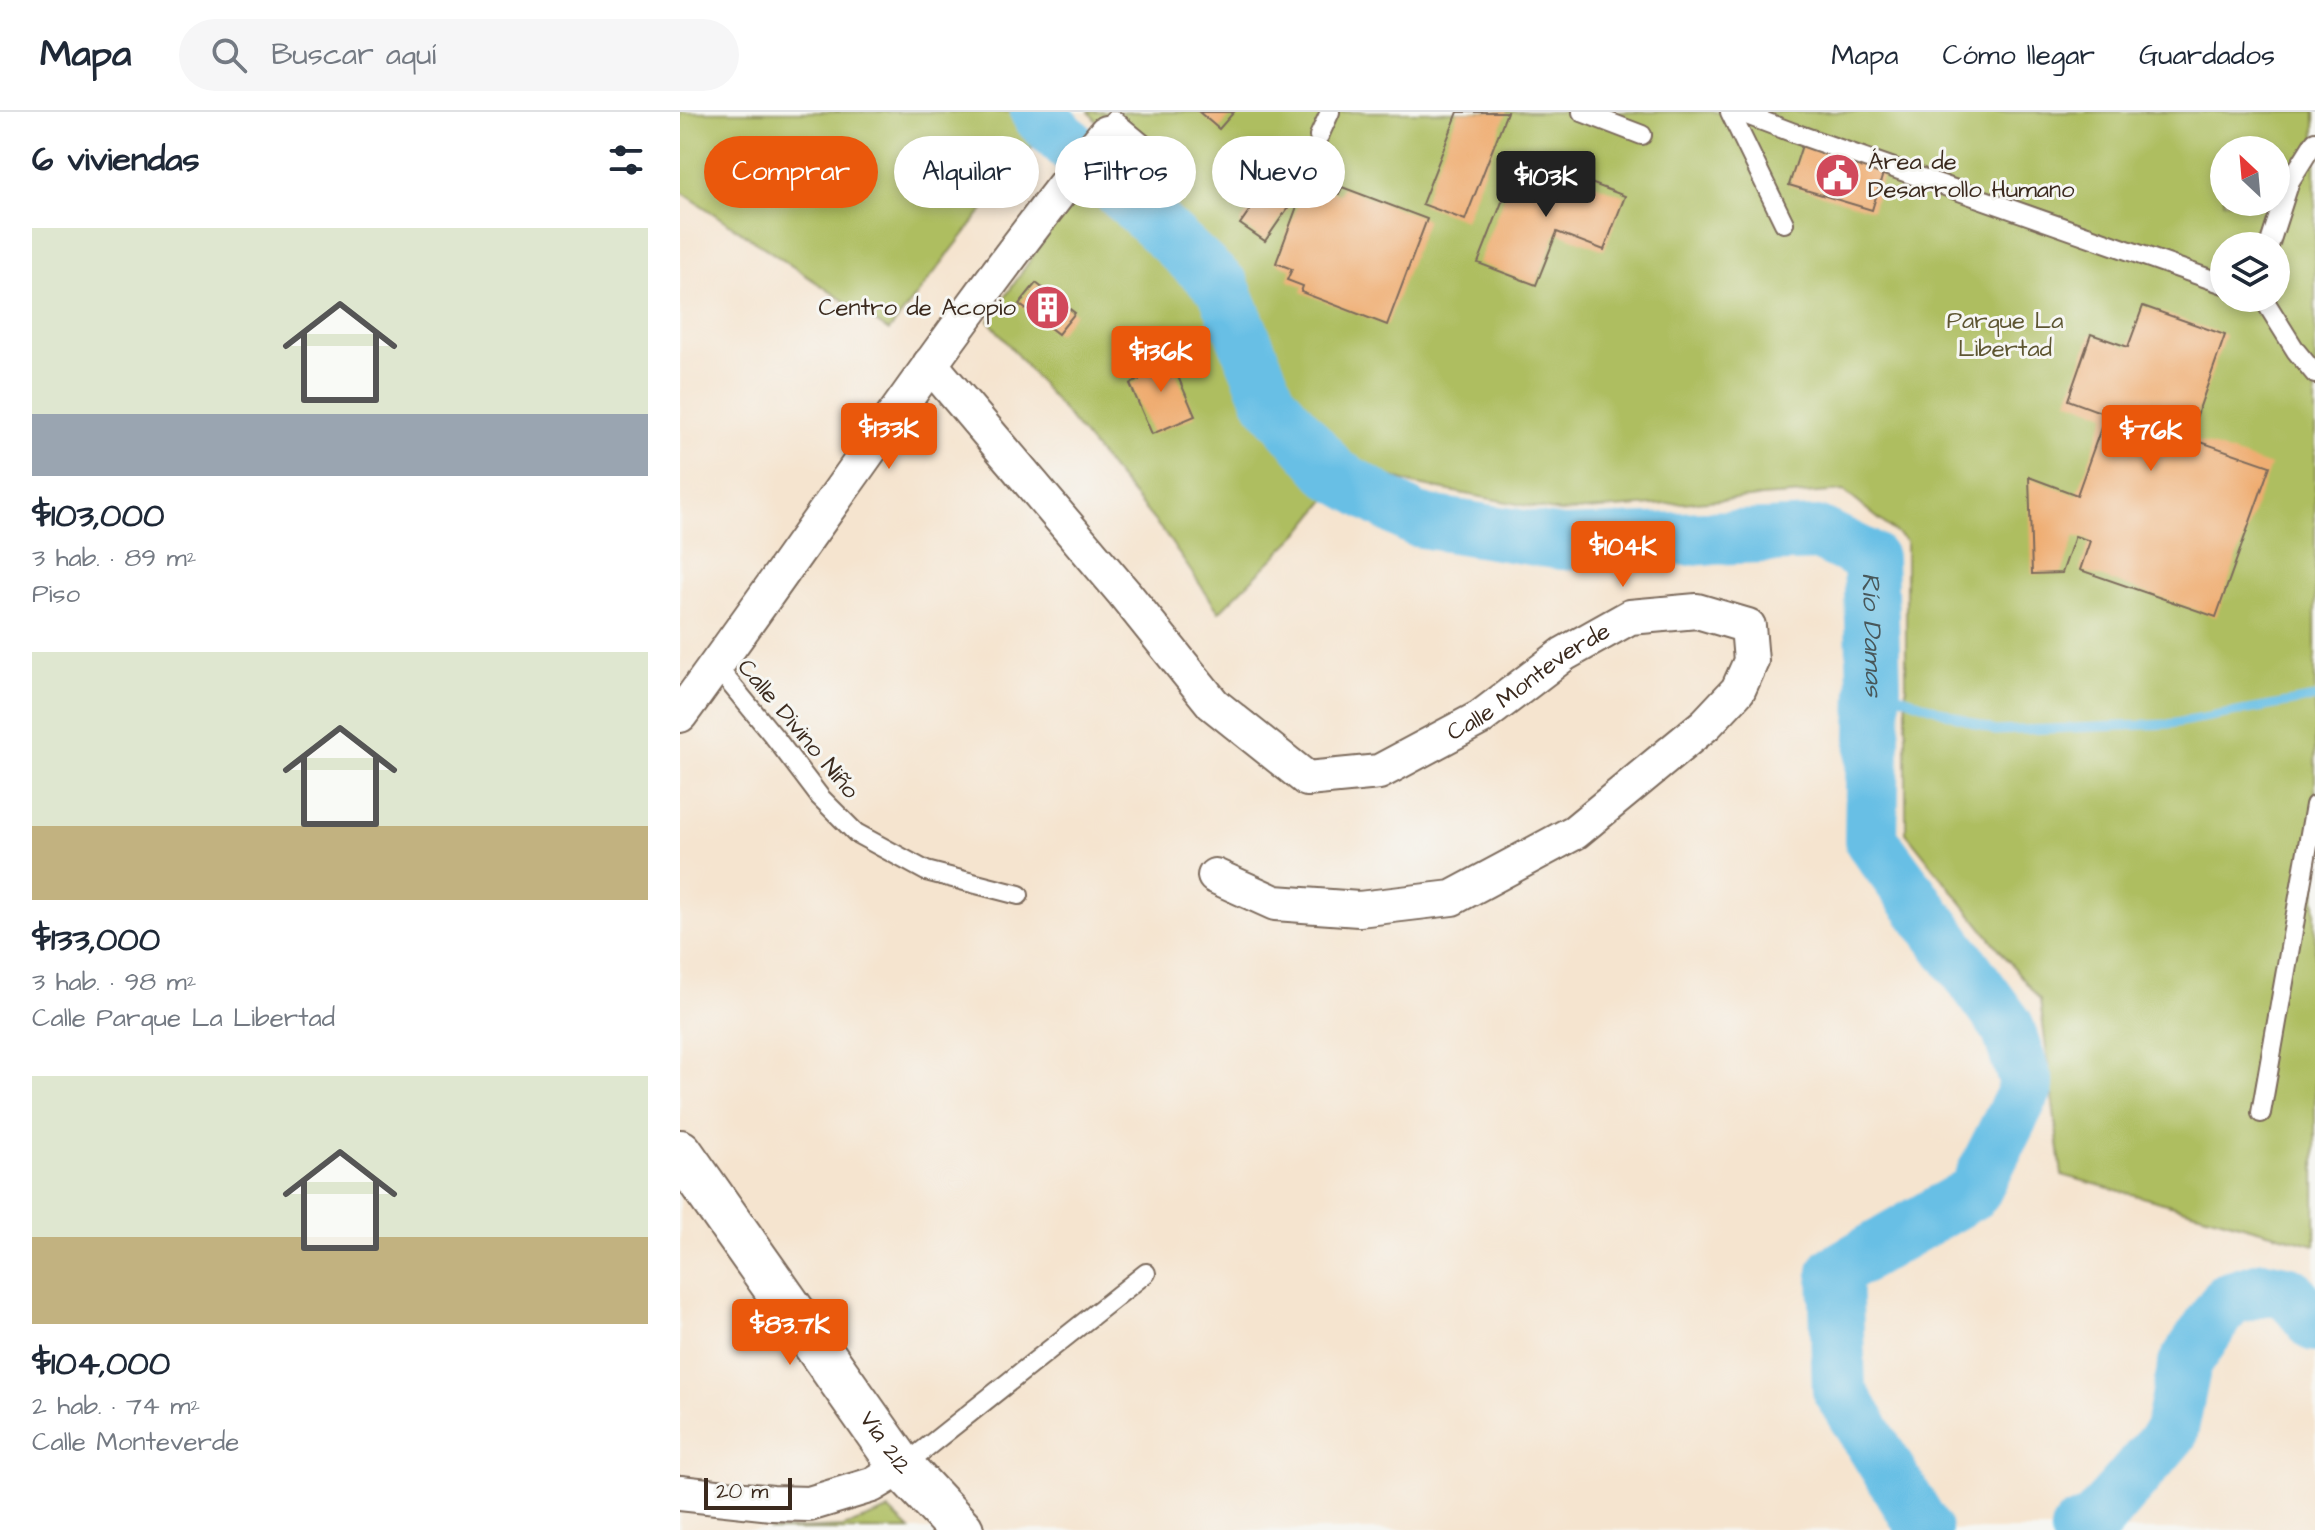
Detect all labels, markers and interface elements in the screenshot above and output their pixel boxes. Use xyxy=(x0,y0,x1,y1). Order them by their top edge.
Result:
search box xyxy=(179,19,739,91)
text: Mapa xyxy=(40,29,131,81)
icon: search xyxy=(207,33,251,77)
text: Buscar aquí xyxy=(271,34,436,76)
text: Mapa xyxy=(1831,36,1899,75)
text: Cómo llegar xyxy=(1943,36,2095,75)
text: Guardados xyxy=(2139,36,2275,75)
text: 6 viviendas xyxy=(32,136,200,184)
chip: Comprar xyxy=(704,136,878,208)
chip: Alquilar xyxy=(894,136,1039,208)
chip: Filtros xyxy=(1055,136,1196,208)
chip: Nuevo xyxy=(1212,136,1345,208)
north arrow xyxy=(2210,136,2290,216)
map controls xyxy=(2210,136,2290,312)
icon: filters xyxy=(604,138,648,182)
place label: Área de Desarrollo Humano xyxy=(1868,145,2075,207)
pin: $103K xyxy=(1490,151,1602,219)
public building icon: Área de Desarrollo Humano xyxy=(1813,152,1861,200)
text: $103K xyxy=(1514,159,1578,195)
button: layers xyxy=(2210,232,2290,312)
icon: home xyxy=(268,280,412,424)
building icon: Centro de Acopio xyxy=(1023,284,1071,332)
place label: Centro de Acopio xyxy=(819,291,1017,325)
park label: Parque La Libertad xyxy=(1947,304,2063,366)
pin: $136K xyxy=(1105,326,1217,394)
text: $136K xyxy=(1129,334,1193,370)
pin: $133K xyxy=(833,403,945,471)
pin: $76K xyxy=(2104,405,2198,473)
text: $133K xyxy=(859,411,919,447)
text: $76K xyxy=(2120,413,2182,449)
text: $103,000 xyxy=(32,492,164,540)
pin: $104K xyxy=(1567,521,1679,589)
text: $104K xyxy=(1589,529,1657,565)
text: 3 hab. · 89 m² xyxy=(32,540,197,576)
water label: Río Damas xyxy=(1852,572,1892,699)
text: Piso xyxy=(32,576,80,612)
street label: Calle Monteverde xyxy=(1441,614,1616,750)
street label: Calle Divino Niño xyxy=(729,651,867,807)
icon: home xyxy=(268,704,412,848)
text: $133,000 xyxy=(32,916,160,964)
text: 3 hab. · 98 m² xyxy=(32,964,197,1000)
text: Calle Parque La Libertad xyxy=(32,1000,335,1036)
icon: home xyxy=(268,1128,412,1272)
pin: $83.7K xyxy=(725,1299,855,1367)
text: $83.7K xyxy=(750,1307,830,1343)
text: $104,000 xyxy=(32,1340,170,1388)
text: 2 hab. · 74 m² xyxy=(32,1388,200,1424)
street label: Vía 212 xyxy=(851,1404,920,1482)
text: Calle Monteverde xyxy=(32,1424,239,1460)
scale bar xyxy=(704,1474,792,1510)
text: 20 m xyxy=(716,1476,768,1507)

